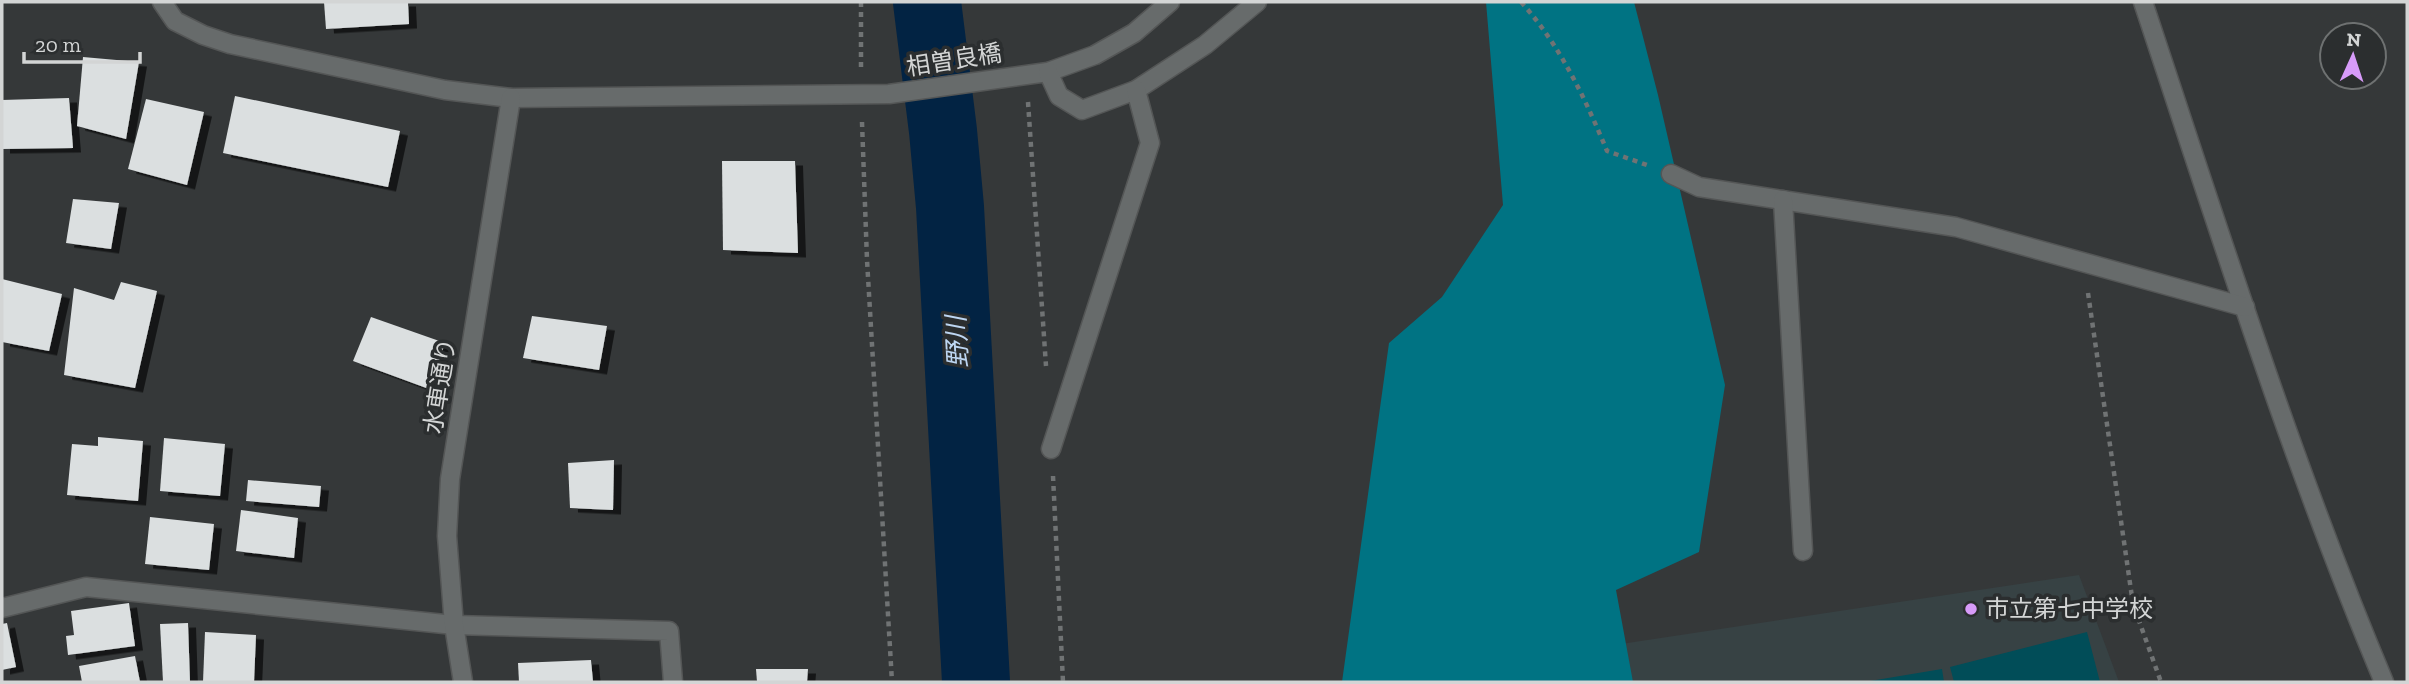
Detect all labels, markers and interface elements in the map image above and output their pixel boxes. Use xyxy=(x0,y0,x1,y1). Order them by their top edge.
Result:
scale bar xyxy=(24,21,140,65)
north arrow xyxy=(2318,21,2388,91)
text: N xyxy=(2346,28,2362,51)
text: 20 m xyxy=(35,32,81,57)
street label: 相曽良橋 xyxy=(904,38,1004,81)
water label: 野川 xyxy=(940,312,974,369)
street label: 水車通り xyxy=(418,336,461,436)
place label: 市立第七中学校 xyxy=(1985,594,2153,623)
marker: 市立第七中学校 xyxy=(1963,601,1979,617)

